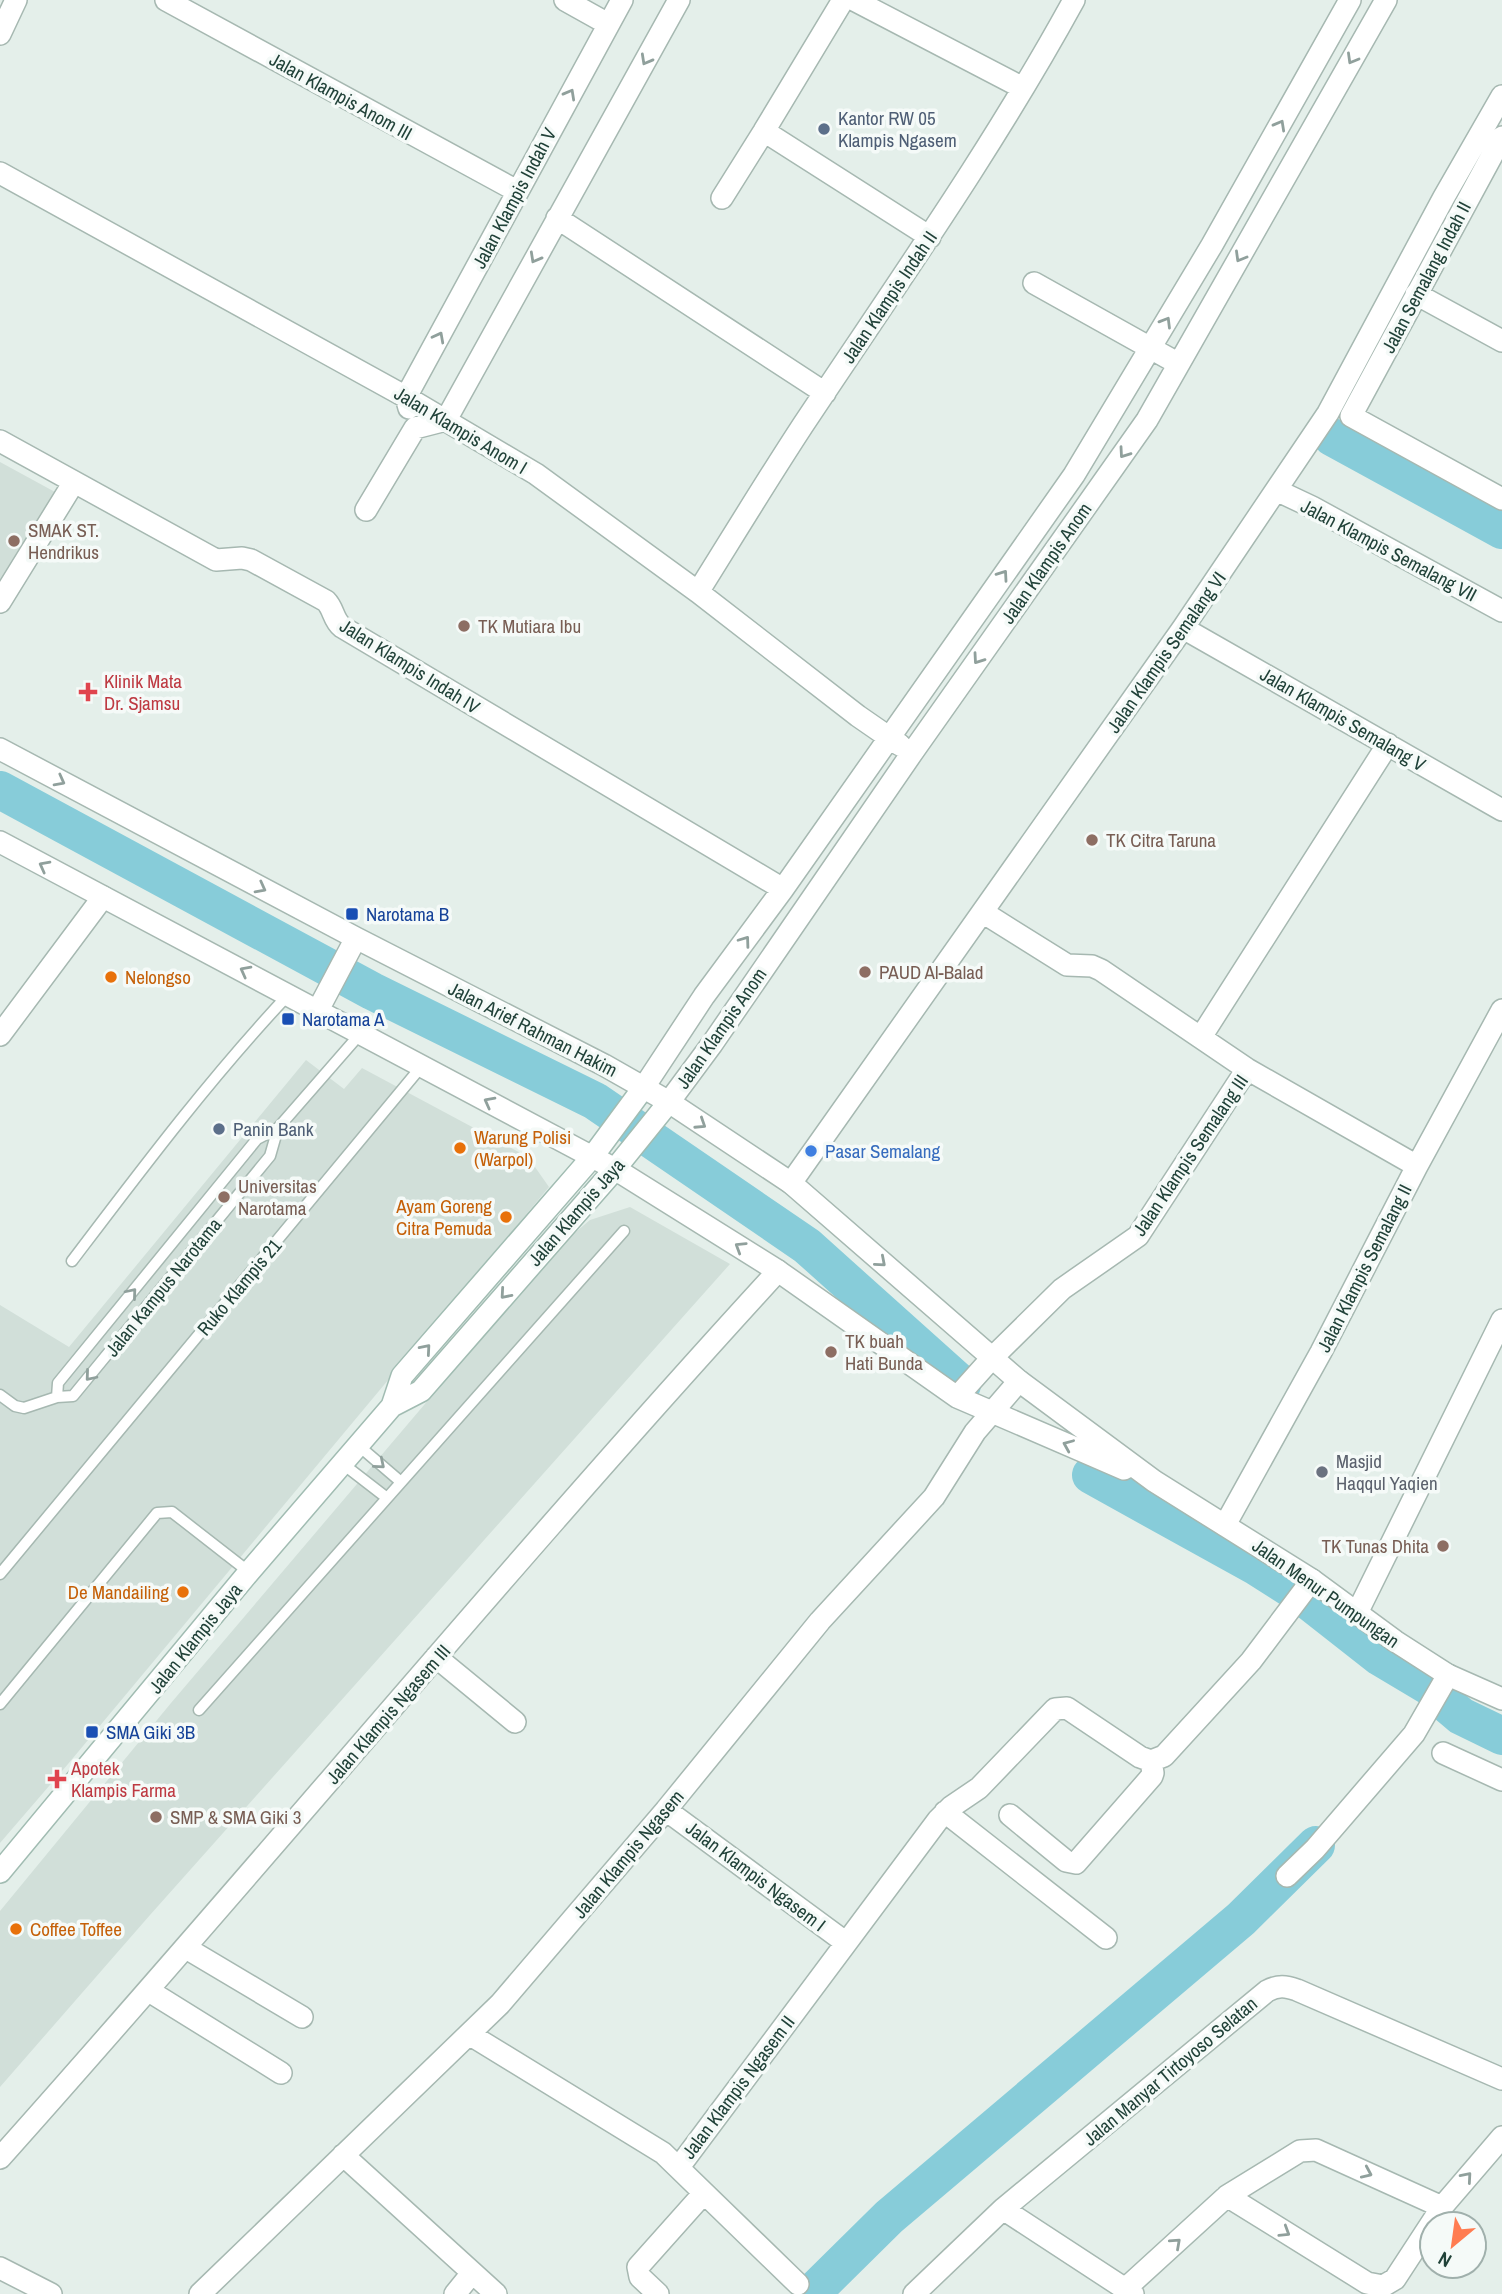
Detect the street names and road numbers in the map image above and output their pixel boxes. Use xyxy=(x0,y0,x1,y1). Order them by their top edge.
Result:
street label: Jalan Klampis Anom III xyxy=(265,46,417,146)
street label: Jalan Klampis Indah V xyxy=(466,123,562,273)
street label: Jalan Semalang Indah II xyxy=(1375,197,1477,357)
street label: Jalan Klampis Indah II xyxy=(835,226,943,368)
street label: Jalan Klampis Anom I xyxy=(390,380,532,480)
street label: Jalan Klampis Semalang VII xyxy=(1296,493,1482,607)
street label: Jalan Klampis Anom xyxy=(995,497,1097,629)
street label: Jalan Klampis Semalang VI xyxy=(1100,566,1232,738)
street label: Jalan Klampis Indah IV xyxy=(335,613,485,720)
street label: Jalan Klampis Semalang V xyxy=(1255,661,1431,777)
street label: Jalan Klampis Anom xyxy=(670,962,772,1094)
street label: Jalan Arief Rahman Hakim xyxy=(444,975,622,1083)
street label: Jalan Klampis Semalang III xyxy=(1126,1069,1254,1241)
street label: Jalan Klampis Jaya xyxy=(522,1152,630,1272)
street label: Jalan Klampis Semalang II xyxy=(1310,1180,1418,1356)
street label: Jalan Kampus Narotama xyxy=(99,1212,227,1362)
street label: Ruko Klampis 21 xyxy=(191,1233,287,1341)
street label: Jalan Menur Pumpungan xyxy=(1247,1532,1405,1654)
street label: Jalan Klampis Jaya xyxy=(142,1577,248,1699)
street label: Jalan Klampis Ngasem III xyxy=(320,1638,456,1790)
street label: Jalan Klampis Ngasem xyxy=(567,1784,689,1924)
street label: Jalan Klampis Ngasem I xyxy=(681,1815,831,1937)
street label: Jalan Manyar Tirtoyoso Selatan xyxy=(1078,1991,1262,2151)
street label: Jalan Klampis Ngasem II xyxy=(676,2010,800,2164)

